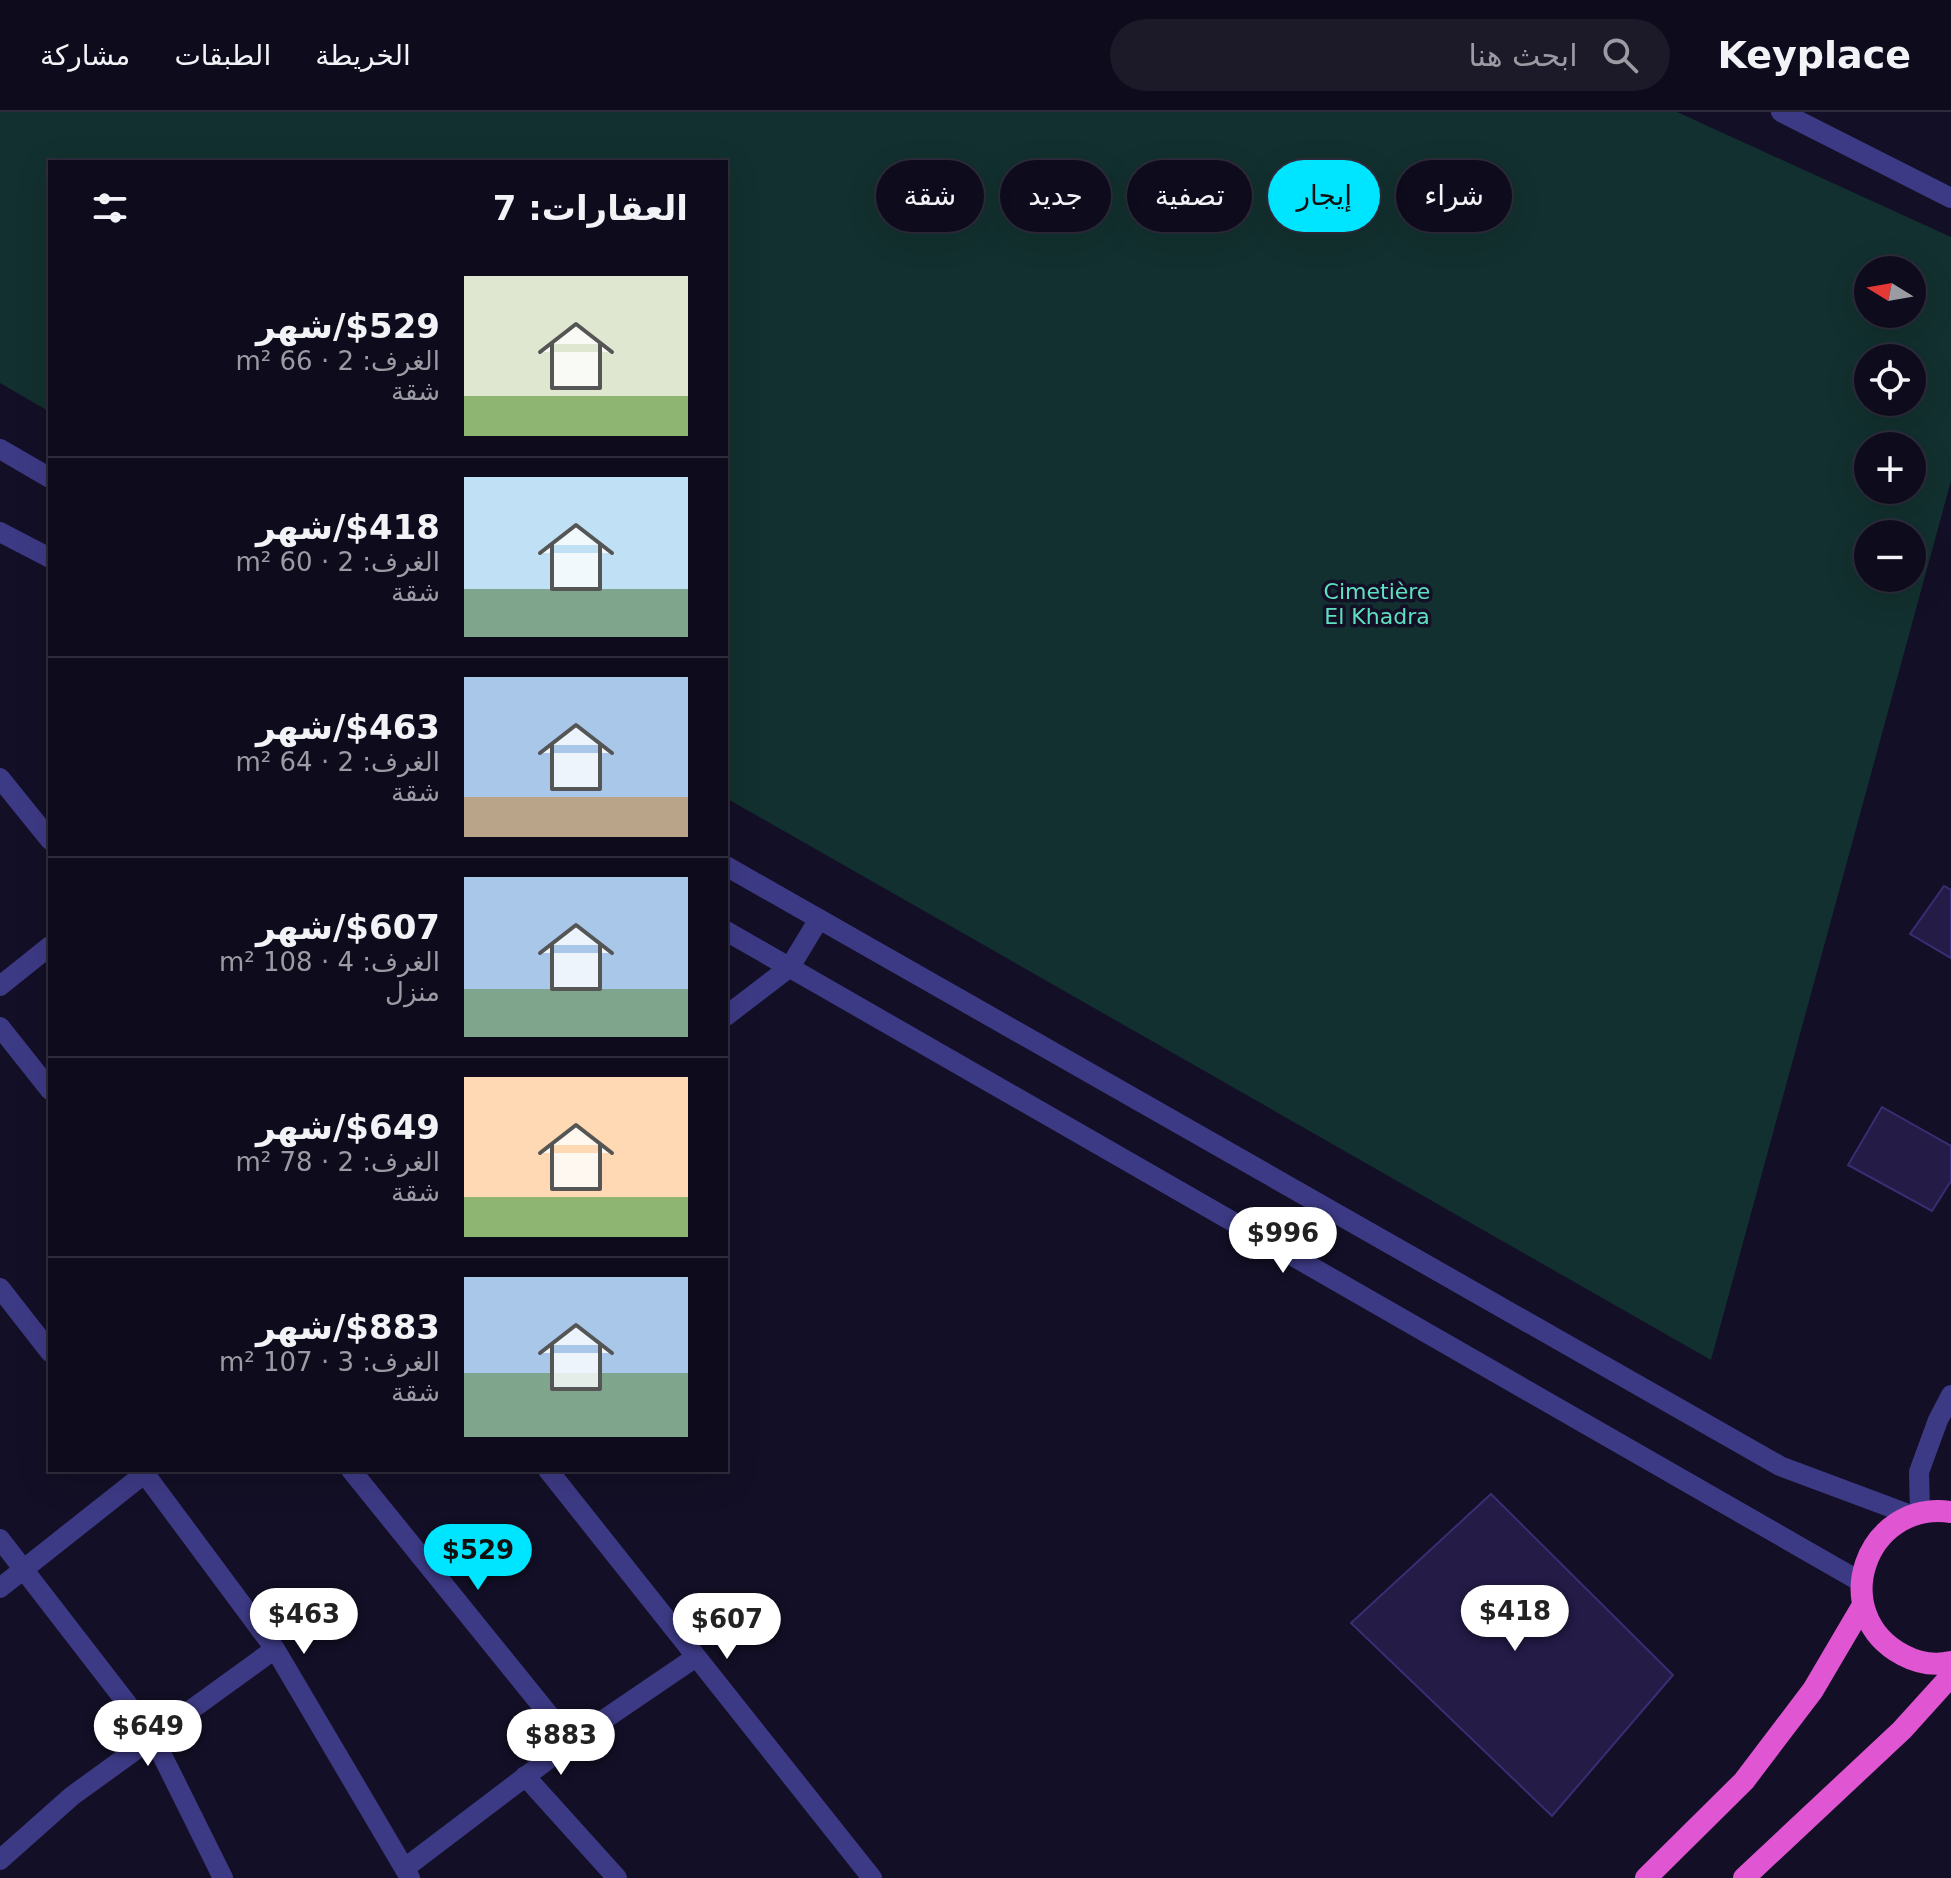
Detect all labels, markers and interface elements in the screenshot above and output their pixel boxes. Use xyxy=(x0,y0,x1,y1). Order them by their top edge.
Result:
search box xyxy=(1110,19,1670,91)
icon: search xyxy=(1598,33,1642,77)
text: Keyplace xyxy=(1718,33,1911,77)
text: ابحث هنا xyxy=(1468,38,1578,73)
text: مشاركة xyxy=(40,39,130,72)
text: الطبقات xyxy=(174,39,271,72)
text: الخريطة xyxy=(315,39,411,72)
chip: شقة xyxy=(876,160,984,232)
chip: جديد xyxy=(1000,160,1111,232)
chip: تصفية xyxy=(1127,160,1252,232)
chip: إيجار xyxy=(1268,160,1380,232)
chip: شراء xyxy=(1396,160,1512,232)
icon: filters xyxy=(88,186,132,230)
text: العقارات: 7 xyxy=(493,188,688,228)
north arrow xyxy=(1854,256,1926,328)
map controls xyxy=(1854,256,1926,592)
text: $529/شهر xyxy=(256,306,440,346)
icon: home xyxy=(528,308,624,404)
button: locate xyxy=(1854,344,1926,416)
text: الغرف: 2 · 66 m² xyxy=(236,346,440,376)
text: شقة xyxy=(391,376,440,406)
button: + xyxy=(1854,432,1926,504)
text: $418/شهر xyxy=(256,507,440,547)
icon: home xyxy=(528,509,624,605)
button: − xyxy=(1854,520,1926,592)
text: الغرف: 2 · 60 m² xyxy=(236,547,440,577)
text: شقة xyxy=(391,577,440,607)
park label: Cimetière El Khadra xyxy=(1324,579,1430,629)
text: $463/شهر xyxy=(256,707,440,747)
icon: home xyxy=(528,709,624,805)
text: الغرف: 2 · 64 m² xyxy=(236,747,440,777)
text: شقة xyxy=(391,777,440,807)
text: $607/شهر xyxy=(256,907,440,947)
icon: home xyxy=(528,909,624,1005)
text: الغرف: 4 · 108 m² xyxy=(219,947,440,977)
text: منزل xyxy=(385,977,440,1007)
text: $649/شهر xyxy=(256,1107,440,1147)
icon: home xyxy=(528,1109,624,1205)
text: الغرف: 2 · 78 m² xyxy=(236,1147,440,1177)
text: شقة xyxy=(391,1177,440,1207)
pin: $996 xyxy=(1236,1207,1330,1275)
text: $996 xyxy=(1247,1218,1319,1248)
text: $883/شهر xyxy=(256,1307,440,1347)
icon: home xyxy=(528,1309,624,1405)
text: الغرف: 3 · 107 m² xyxy=(219,1347,440,1377)
text: شقة xyxy=(391,1377,440,1407)
pin: $529 xyxy=(431,1524,525,1592)
text: $529 xyxy=(442,1535,514,1565)
pin: $418 xyxy=(1468,1585,1562,1653)
pin: $463 xyxy=(257,1588,351,1656)
pin: $607 xyxy=(680,1593,774,1661)
text: $418 xyxy=(1479,1596,1551,1626)
text: $463 xyxy=(268,1599,340,1629)
text: $607 xyxy=(691,1604,763,1634)
pin: $649 xyxy=(101,1700,195,1768)
pin: $883 xyxy=(514,1709,608,1777)
text: $649 xyxy=(112,1711,184,1741)
text: $883 xyxy=(525,1720,597,1750)

